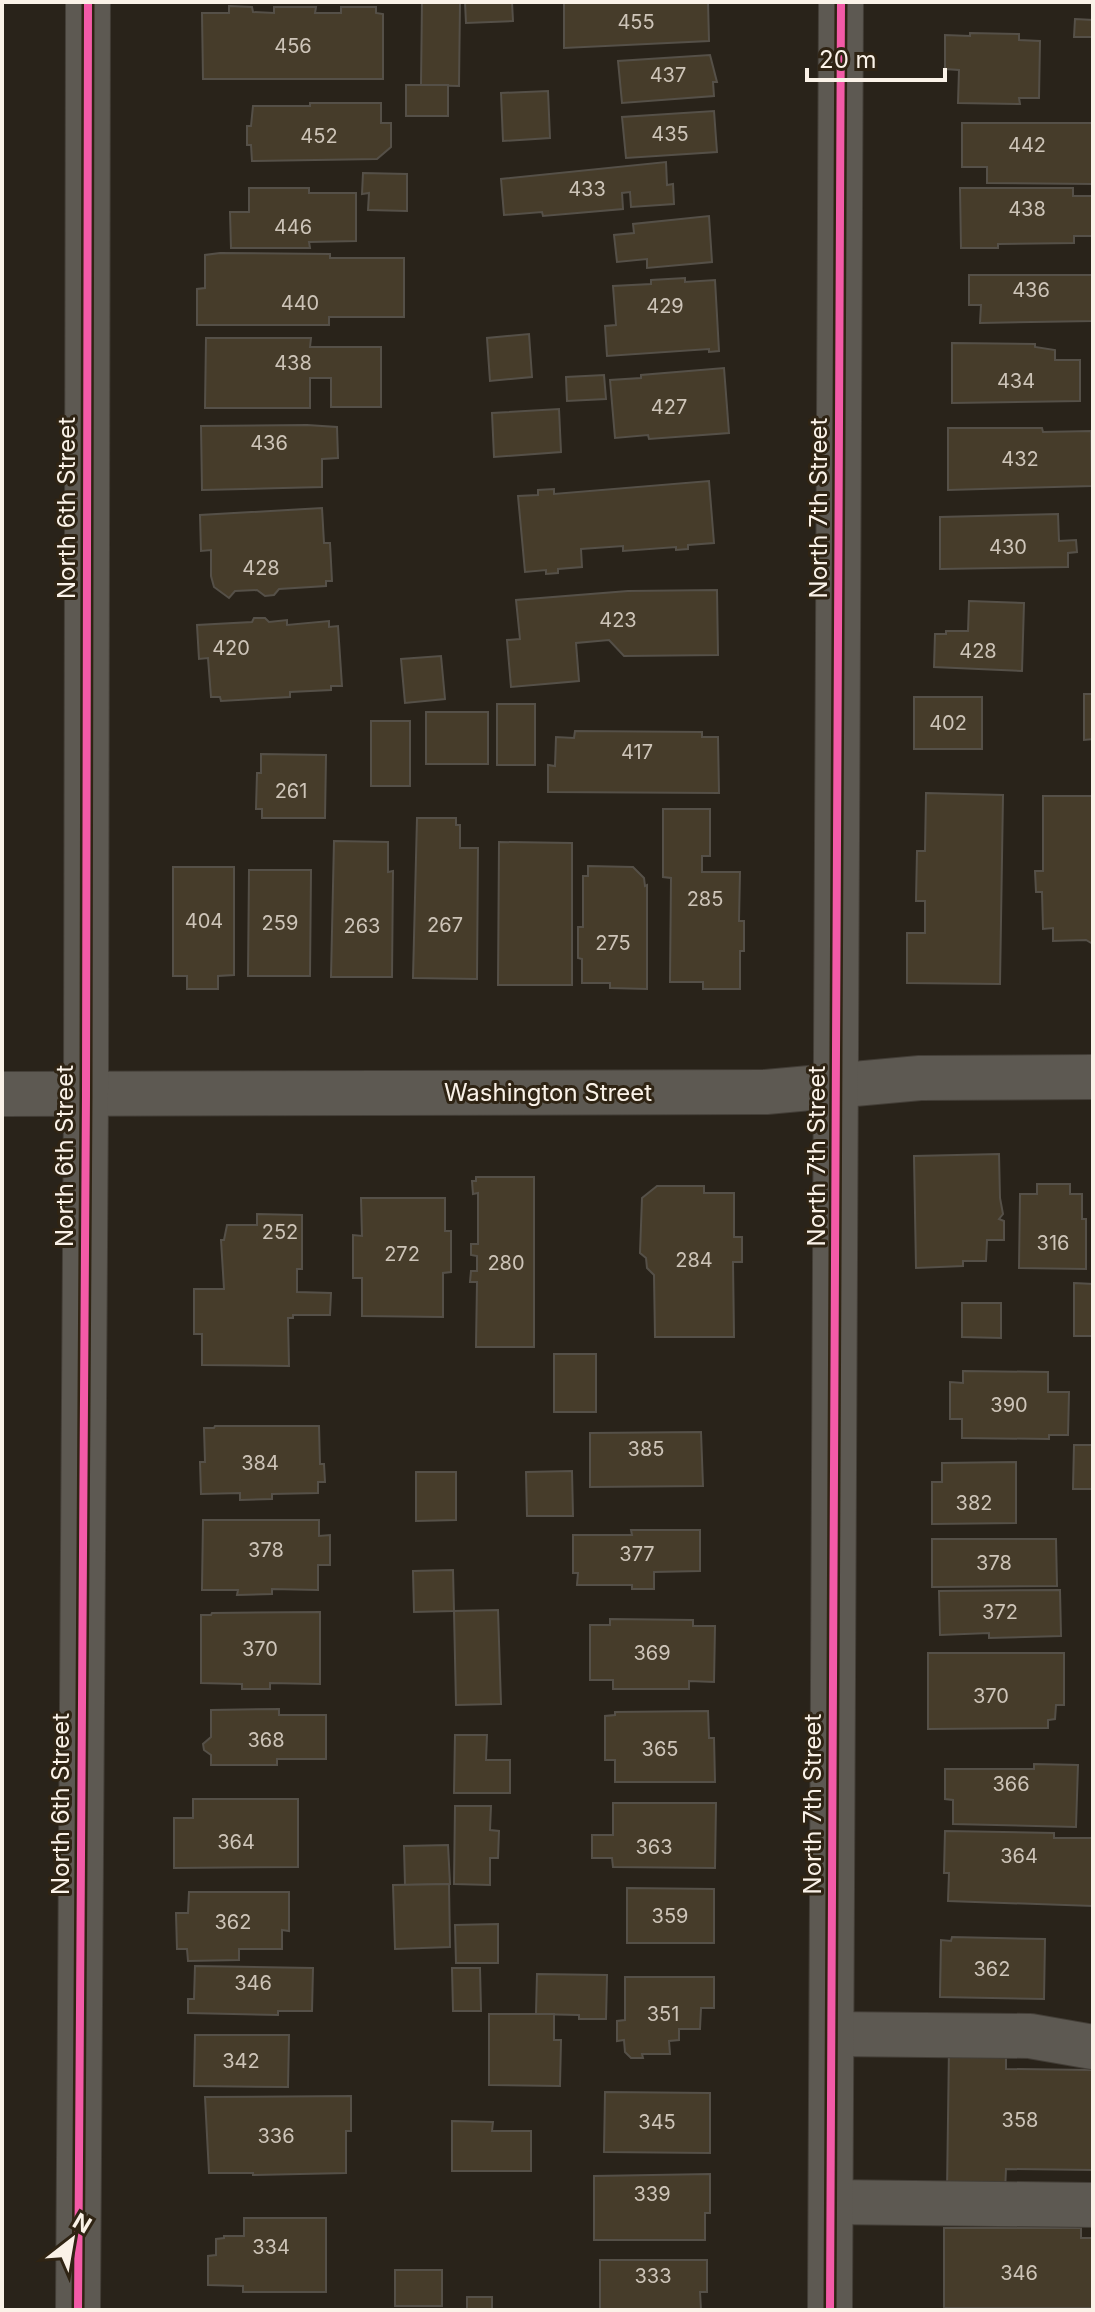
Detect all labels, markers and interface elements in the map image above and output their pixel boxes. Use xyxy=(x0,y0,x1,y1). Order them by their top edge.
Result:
house number: 455 xyxy=(617,10,655,34)
scale bar xyxy=(807,32,945,82)
house number: 456 xyxy=(274,34,312,58)
text: 20 m xyxy=(819,45,877,74)
house number: 437 xyxy=(650,63,686,87)
house number: 435 xyxy=(651,122,689,146)
house number: 452 xyxy=(300,124,338,148)
house number: 442 xyxy=(1008,133,1046,157)
house number: 433 xyxy=(568,177,606,201)
house number: 438 xyxy=(1008,197,1046,221)
house number: 446 xyxy=(274,215,312,239)
house number: 436 xyxy=(1012,278,1050,302)
house number: 440 xyxy=(281,291,319,315)
house number: 429 xyxy=(646,294,684,318)
house number: 438 xyxy=(274,351,312,375)
house number: 434 xyxy=(997,369,1035,393)
house number: 427 xyxy=(651,395,687,419)
street label: North 6th Street xyxy=(52,417,81,599)
street label: North 7th Street xyxy=(804,417,833,598)
house number: 436 xyxy=(250,431,288,455)
house number: 432 xyxy=(1001,447,1039,471)
house number: 430 xyxy=(989,535,1027,559)
house number: 428 xyxy=(242,556,280,580)
house number: 423 xyxy=(599,608,637,632)
house number: 420 xyxy=(212,636,250,660)
house number: 428 xyxy=(959,639,997,663)
house number: 402 xyxy=(929,711,967,735)
house number: 417 xyxy=(621,740,653,764)
house number: 261 xyxy=(275,779,307,803)
house number: 285 xyxy=(687,887,723,911)
house number: 404 xyxy=(185,909,223,933)
house number: 259 xyxy=(262,911,298,935)
house number: 267 xyxy=(427,913,463,937)
house number: 263 xyxy=(344,914,380,938)
house number: 275 xyxy=(595,931,631,955)
street label: North 6th Street xyxy=(50,1065,79,1247)
street label: North 7th Street xyxy=(802,1065,831,1246)
street label: Washington Street xyxy=(444,1078,652,1107)
house number: 252 xyxy=(262,1220,298,1244)
house number: 316 xyxy=(1037,1231,1069,1255)
house number: 272 xyxy=(384,1242,420,1266)
house number: 284 xyxy=(675,1248,713,1272)
house number: 280 xyxy=(487,1251,525,1275)
house number: 390 xyxy=(990,1393,1028,1417)
house number: 385 xyxy=(628,1437,664,1461)
house number: 384 xyxy=(241,1451,279,1475)
house number: 382 xyxy=(956,1491,992,1515)
house number: 378 xyxy=(248,1538,284,1562)
house number: 377 xyxy=(619,1542,655,1566)
house number: 378 xyxy=(976,1551,1012,1575)
house number: 372 xyxy=(982,1600,1018,1624)
house number: 370 xyxy=(242,1637,278,1661)
house number: 369 xyxy=(633,1641,671,1665)
house number: 370 xyxy=(973,1684,1009,1708)
street label: North 6th Street xyxy=(46,1713,75,1895)
street label: North 7th Street xyxy=(798,1713,827,1894)
house number: 368 xyxy=(247,1728,285,1752)
house number: 365 xyxy=(642,1737,678,1761)
house number: 366 xyxy=(992,1772,1030,1796)
house number: 364 xyxy=(217,1830,255,1854)
house number: 363 xyxy=(635,1835,673,1859)
house number: 364 xyxy=(1000,1844,1038,1868)
house number: 359 xyxy=(652,1904,688,1928)
house number: 362 xyxy=(215,1910,251,1934)
house number: 362 xyxy=(974,1957,1010,1981)
house number: 346 xyxy=(234,1971,272,1995)
house number: 351 xyxy=(647,2002,679,2026)
house number: 342 xyxy=(222,2049,260,2073)
house number: 358 xyxy=(1002,2108,1038,2132)
house number: 345 xyxy=(638,2110,676,2134)
house number: 336 xyxy=(257,2124,295,2148)
house number: 339 xyxy=(633,2182,671,2206)
north arrow xyxy=(32,2200,112,2280)
text: N xyxy=(68,2207,96,2238)
house number: 334 xyxy=(252,2235,290,2259)
house number: 346 xyxy=(1000,2261,1038,2285)
house number: 333 xyxy=(634,2264,672,2288)

